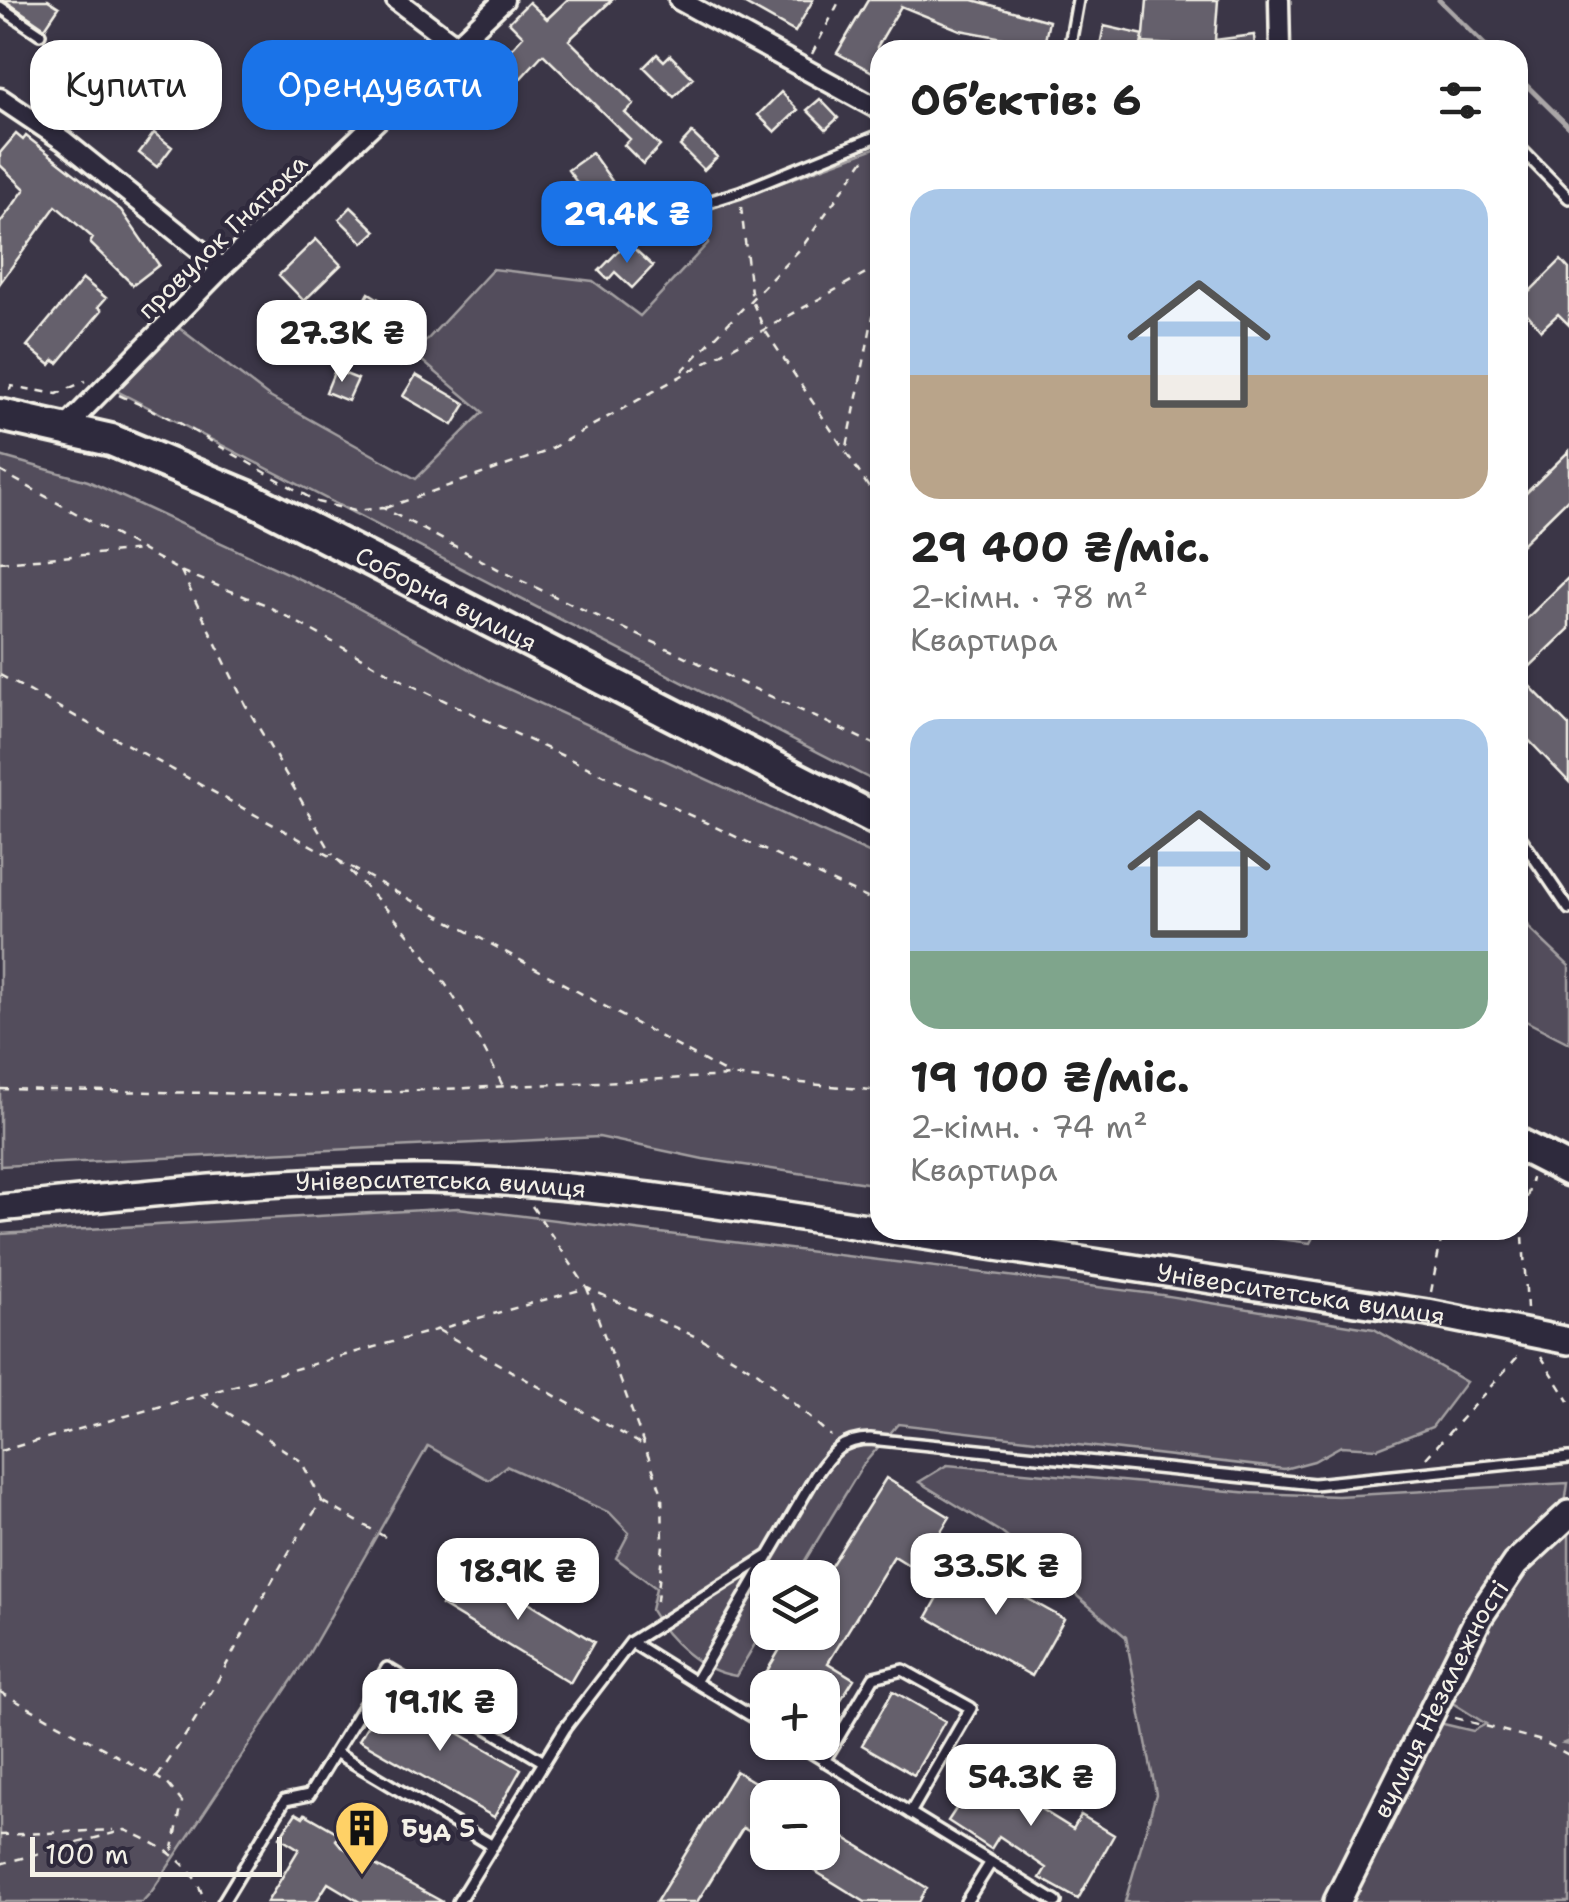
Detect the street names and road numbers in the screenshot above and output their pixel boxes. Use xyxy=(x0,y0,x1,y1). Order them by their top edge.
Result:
street label: провулок Гнатюка xyxy=(130,146,315,326)
street label: Соборна вулиця xyxy=(350,538,543,659)
street label: Університетська вулиця xyxy=(294,1162,588,1206)
street label: Університетська вулиця xyxy=(1155,1255,1448,1333)
street label: вулиця Незалежності xyxy=(1365,1573,1516,1824)

